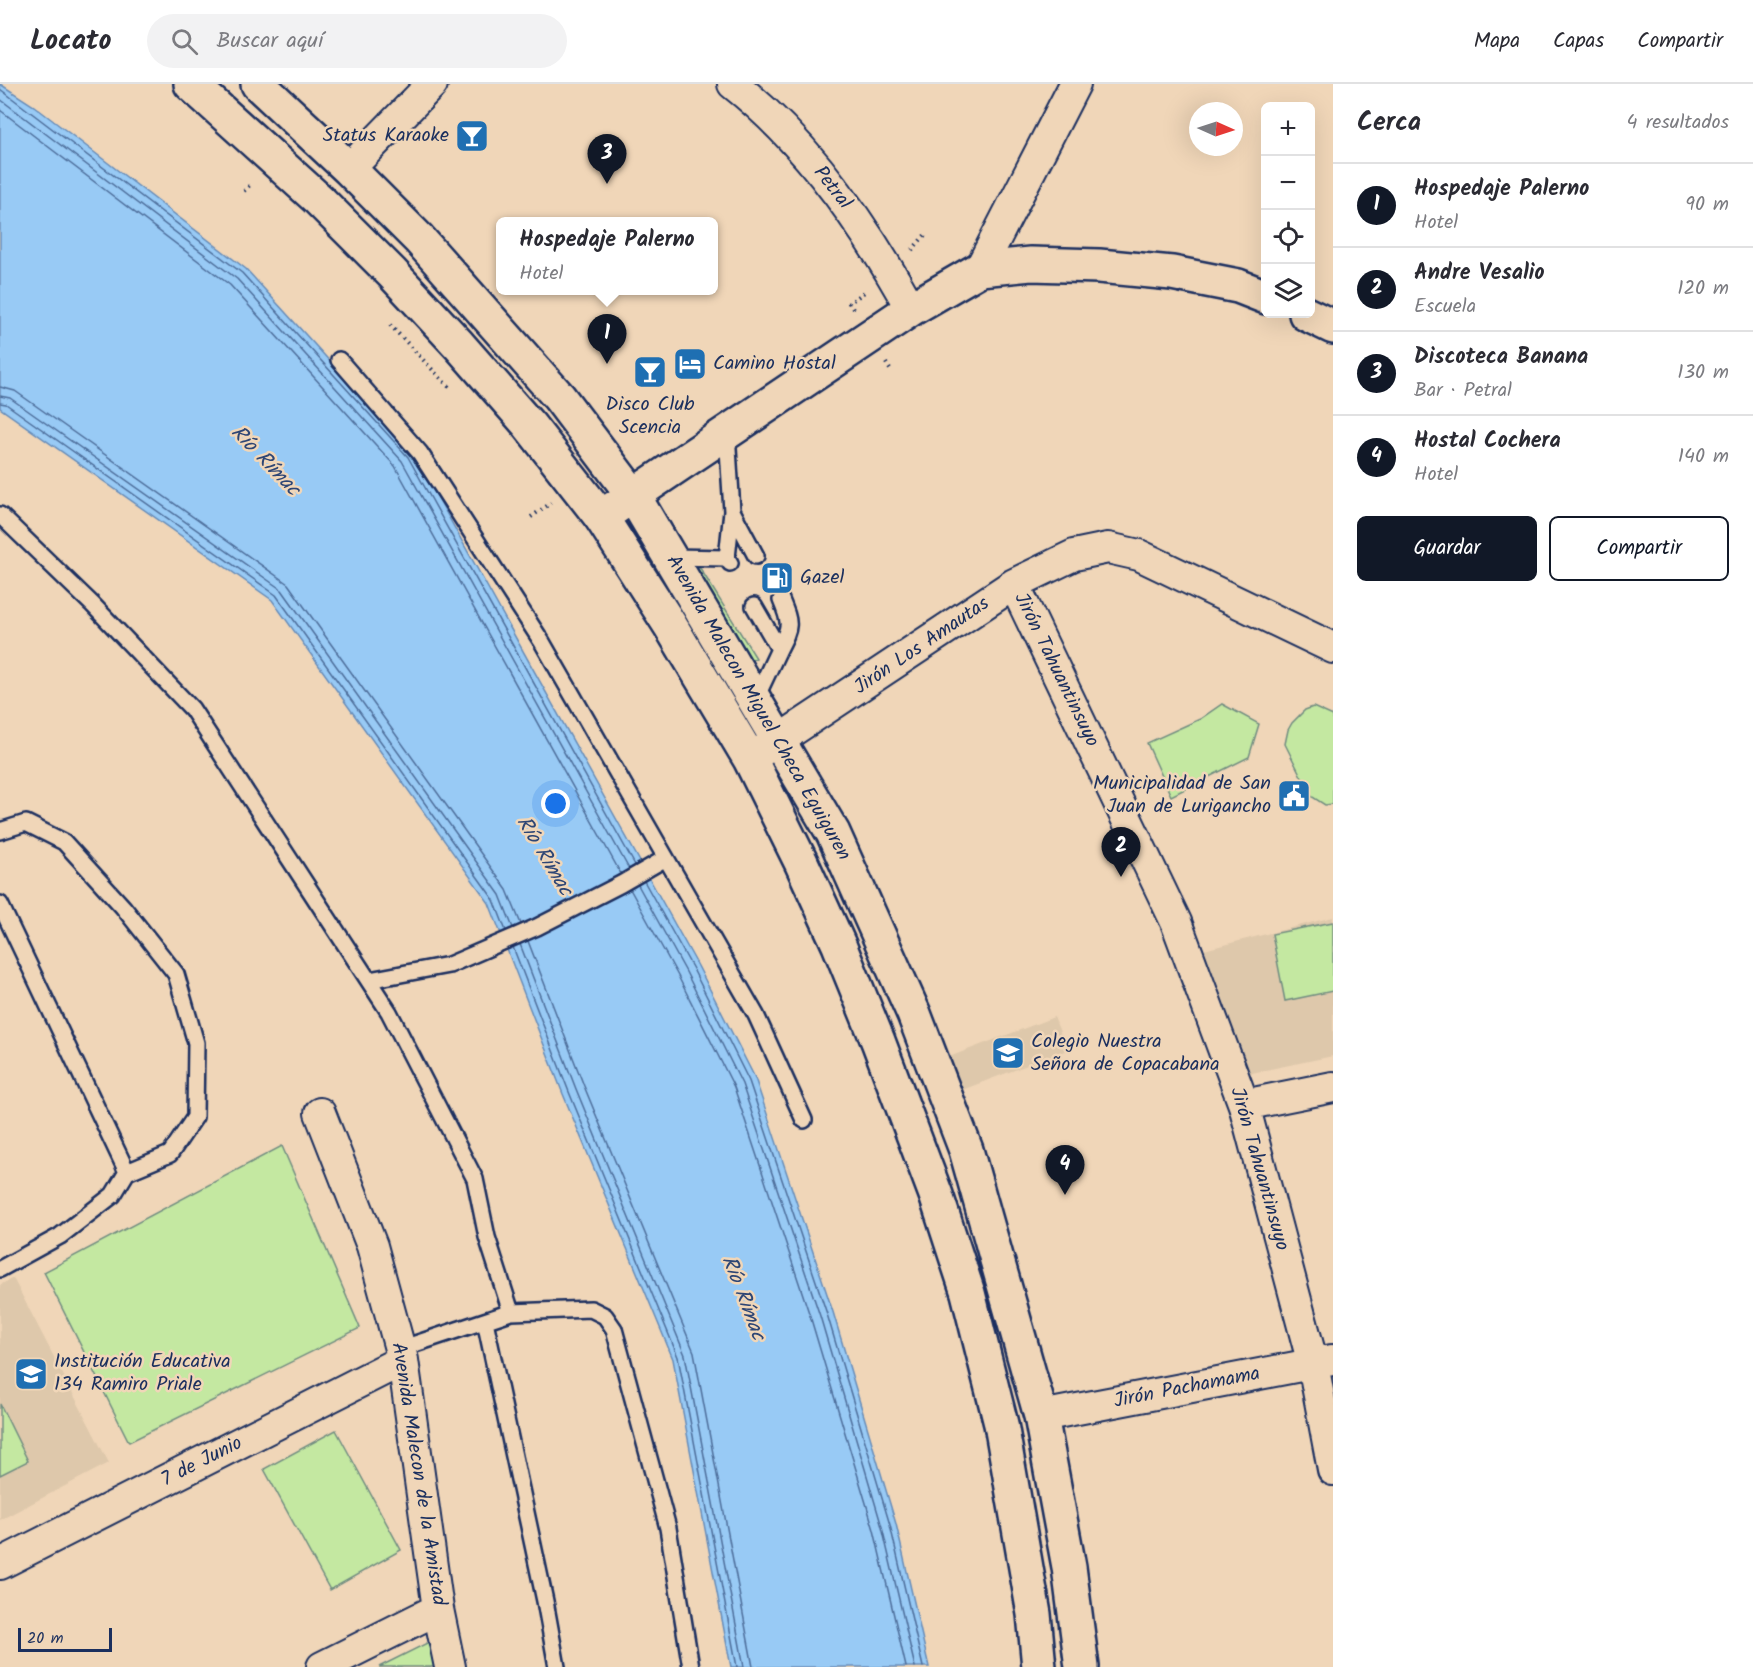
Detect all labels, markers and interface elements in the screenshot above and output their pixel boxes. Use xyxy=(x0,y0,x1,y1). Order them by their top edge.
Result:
search box xyxy=(147,14,567,68)
text: Locato xyxy=(30,19,111,64)
text: Buscar aquí xyxy=(216,24,323,59)
icon: search xyxy=(168,25,201,58)
text: Mapa xyxy=(1474,25,1520,58)
text: Capas xyxy=(1553,25,1604,58)
text: Compartir xyxy=(1637,25,1723,58)
north arrow xyxy=(1189,102,1243,156)
map controls xyxy=(1261,102,1315,318)
button: + xyxy=(1261,102,1315,156)
text: Cerca xyxy=(1357,102,1421,144)
text: 4 resultados xyxy=(1627,107,1729,139)
bar icon: Status Karaoke xyxy=(454,118,490,154)
place label: Status Karaoke xyxy=(323,120,449,152)
pin: 3 xyxy=(588,135,626,184)
button: − xyxy=(1261,156,1315,210)
street label: Petral xyxy=(804,159,860,217)
text: Hospedaje Palerno xyxy=(1414,172,1589,207)
text: 1 xyxy=(1373,189,1380,221)
text: 90 m xyxy=(1685,189,1729,221)
text: Hotel xyxy=(1414,207,1458,239)
button: locate xyxy=(1261,210,1315,264)
popup xyxy=(496,217,718,295)
text: Hospedaje Palerno xyxy=(519,223,695,258)
text: Andre Vesalio xyxy=(1414,256,1545,291)
text: Hotel xyxy=(519,258,563,290)
button: layers xyxy=(1261,264,1315,318)
text: 2 xyxy=(1371,273,1382,305)
text: 120 m xyxy=(1677,273,1729,305)
text: Escuela xyxy=(1414,291,1476,323)
pin: 1 xyxy=(588,314,626,364)
text: Discoteca Banana xyxy=(1414,340,1588,375)
hotel icon: Camino Hostal xyxy=(672,346,708,382)
place label: Camino Hostal xyxy=(713,348,836,380)
bar icon: Disco Club Scencia xyxy=(632,354,668,390)
text: 3 xyxy=(1371,357,1382,389)
text: 130 m xyxy=(1677,357,1729,389)
text: Bar · Petral xyxy=(1414,375,1512,407)
place label: Disco Club Scencia xyxy=(605,389,695,444)
water label: Río Rímac xyxy=(222,418,309,506)
text: Hostal Cochera xyxy=(1414,424,1561,459)
text: 4 xyxy=(1371,441,1382,473)
text: 140 m xyxy=(1678,441,1729,473)
text: Hotel xyxy=(1414,459,1458,491)
button: Guardar xyxy=(1357,516,1537,581)
button: Compartir xyxy=(1549,516,1729,581)
street label: Avenida Malecon Miguel Checa Eguiguren xyxy=(657,549,859,867)
fuel station icon: Gazel xyxy=(759,560,795,596)
place label: Gazel xyxy=(800,562,844,594)
street label: Jirón Tahuantinsuyo xyxy=(1005,587,1107,753)
street label: Jirón Los Amautas xyxy=(848,588,997,703)
place label: Municipalidad de San Juan de Lurigancho xyxy=(1093,768,1271,823)
public building icon: Municipalidad de San Juan de Lurigancho xyxy=(1276,778,1312,814)
your location xyxy=(541,789,570,818)
water label: Río Rímac xyxy=(507,810,582,905)
pin: 2 xyxy=(1102,828,1140,877)
place label: Colegio Nuestra Señora de Copacabana xyxy=(1031,1026,1220,1081)
school or university icon: Colegio Nuestra Señora de Copacabana xyxy=(990,1035,1026,1071)
street label: Jirón Tahuantinsuyo xyxy=(1220,1084,1298,1254)
pin: 4 xyxy=(1046,1146,1084,1195)
water label: Río Rímac xyxy=(712,1251,775,1348)
street label: Avenida Malecon de la Amistad xyxy=(381,1340,455,1609)
place label: Institución Educativa 134 Ramiro Priale xyxy=(54,1346,231,1401)
school or university icon: Institución Educativa 134 Ramiro Priale xyxy=(13,1356,49,1392)
street label: Jirón Pachamama xyxy=(1111,1358,1263,1418)
street label: 7 de Junio xyxy=(156,1428,248,1496)
scale bar xyxy=(18,1625,112,1652)
text: 20 m xyxy=(27,1626,63,1651)

